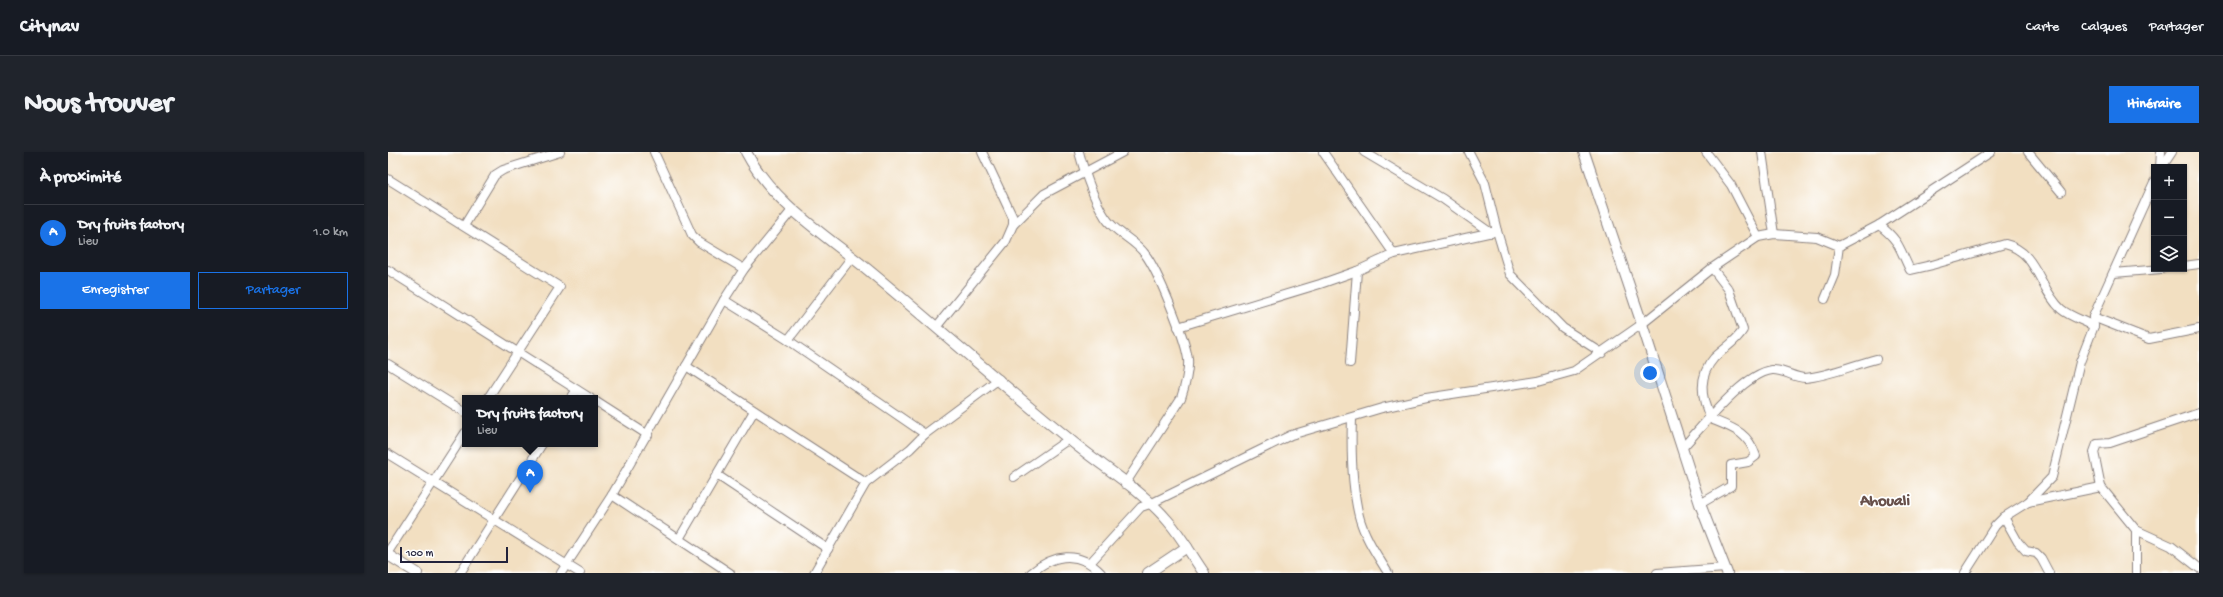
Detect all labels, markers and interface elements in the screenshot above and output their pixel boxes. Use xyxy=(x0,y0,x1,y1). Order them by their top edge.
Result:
text: Citynav xyxy=(20,16,79,39)
text: Carte xyxy=(2026,19,2059,36)
text: Calques xyxy=(2081,19,2127,36)
text: Partager xyxy=(2149,19,2203,36)
button: Itinéraire xyxy=(2109,86,2199,123)
text: Nous trouver xyxy=(24,88,173,121)
map controls xyxy=(2151,164,2187,272)
button: + xyxy=(2151,164,2187,200)
text: À proximité xyxy=(40,168,121,188)
button: − xyxy=(2151,200,2187,236)
text: Dry fruits factory xyxy=(78,216,184,234)
text: A xyxy=(49,225,57,240)
text: 1.0 km xyxy=(313,225,348,240)
text: Lieu xyxy=(78,234,98,249)
button: layers xyxy=(2151,236,2187,272)
button: Enregistrer xyxy=(40,272,190,309)
button: Partager xyxy=(198,272,348,309)
your location xyxy=(1640,363,1660,383)
popup xyxy=(462,395,598,447)
text: Dry fruits factory xyxy=(477,405,583,423)
text: Lieu xyxy=(477,423,497,438)
pin: A xyxy=(517,460,543,493)
district label: Ahouali xyxy=(1859,493,1910,512)
scale bar xyxy=(400,545,508,564)
text: 100 m xyxy=(406,548,433,560)

